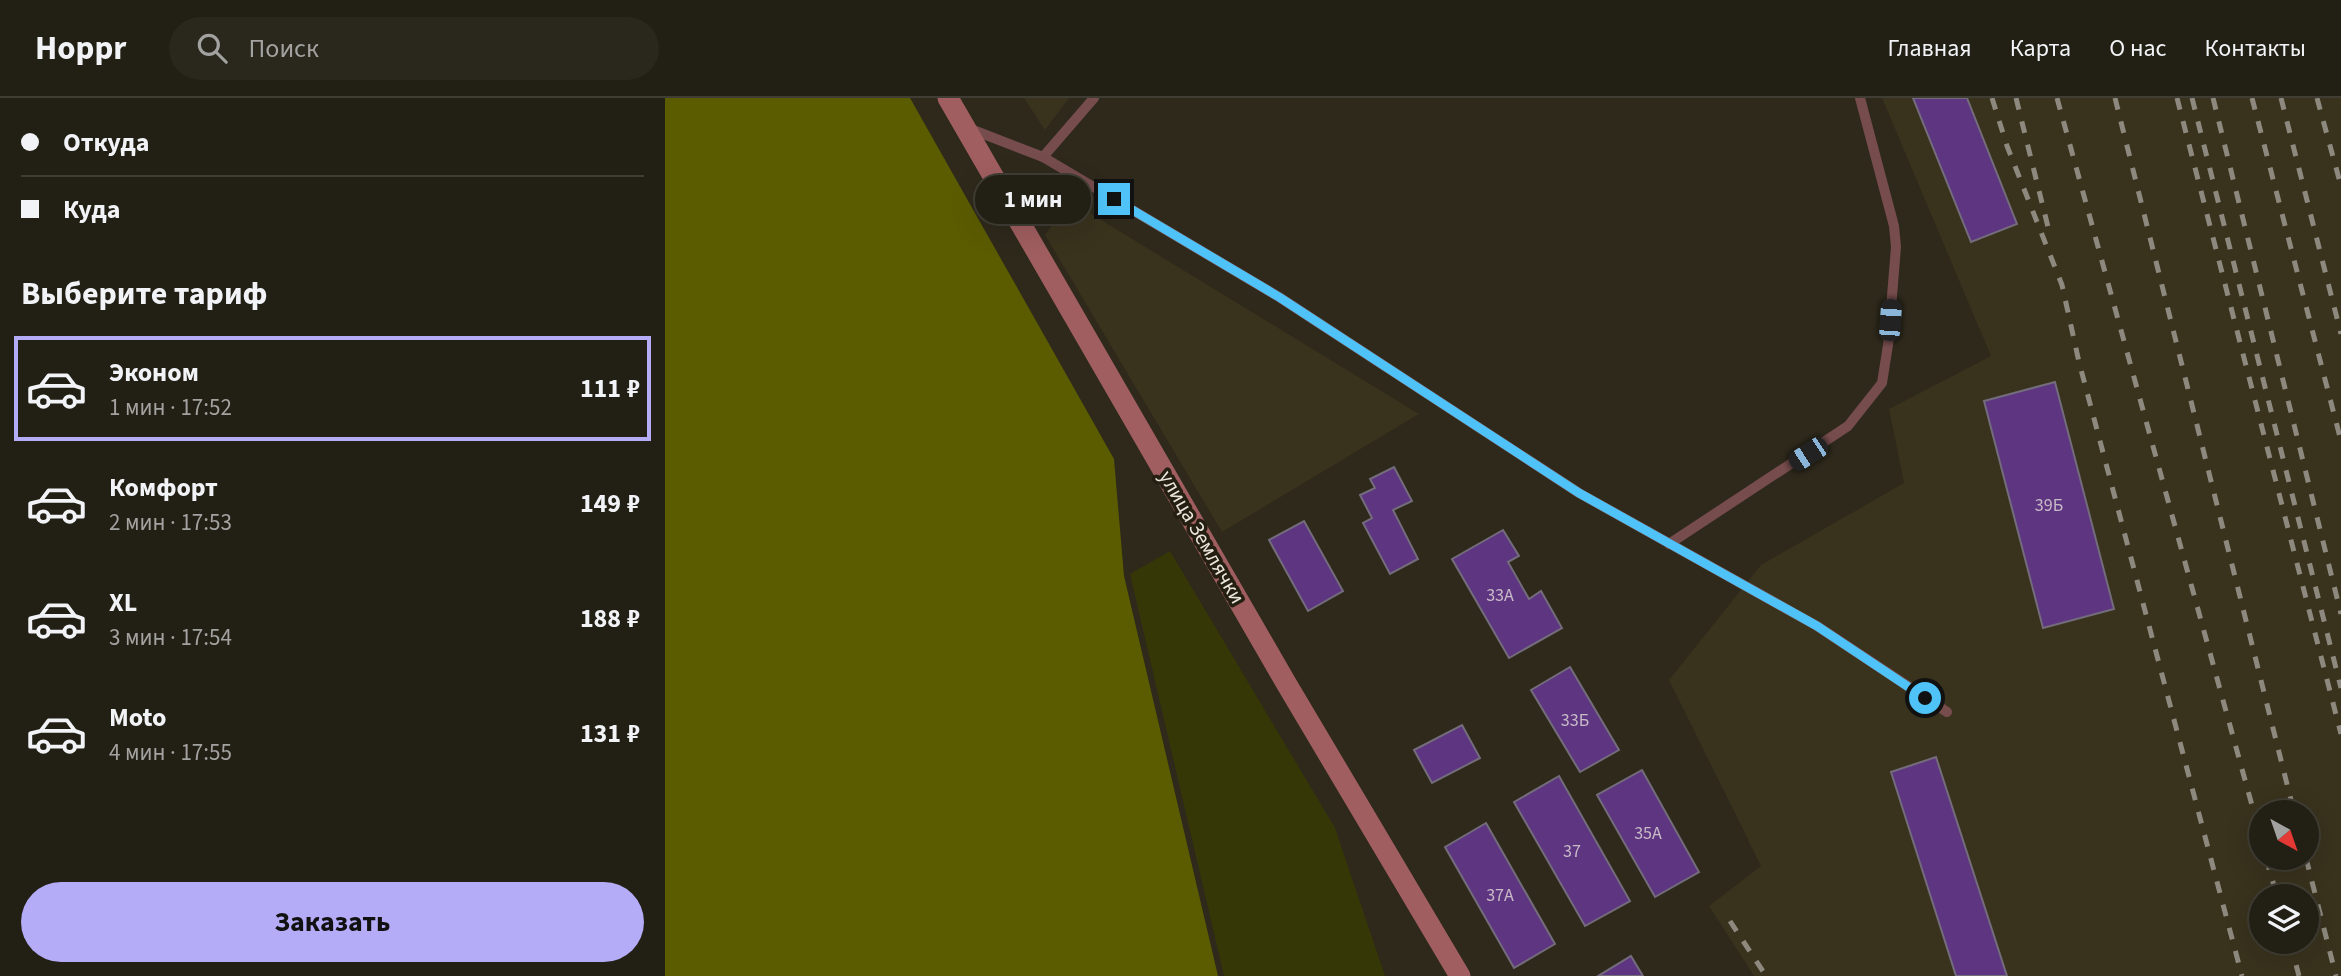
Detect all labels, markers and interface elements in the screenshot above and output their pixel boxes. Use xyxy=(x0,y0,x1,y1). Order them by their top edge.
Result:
search box xyxy=(169,17,659,80)
text: Hoppr xyxy=(35,25,127,72)
icon: search xyxy=(193,29,231,67)
text: Поиск xyxy=(249,30,319,67)
text: Главная xyxy=(1887,31,1972,66)
text: Карта xyxy=(2010,31,2071,66)
text: О нас xyxy=(2109,31,2166,66)
text: Контакты xyxy=(2204,31,2306,66)
text: Откуда xyxy=(63,124,150,161)
callout: 1 мин xyxy=(974,174,1089,224)
text: 1 мин xyxy=(1004,183,1062,216)
route end xyxy=(1098,183,1130,215)
text: Куда xyxy=(63,191,121,228)
text: Выберите тариф xyxy=(21,271,268,317)
car xyxy=(1879,298,1902,342)
text: Эконом xyxy=(109,354,199,391)
icon: car xyxy=(25,357,88,420)
text: 111 ₽ xyxy=(580,370,640,407)
text: 1 мин · 17:52 xyxy=(109,391,232,424)
car xyxy=(1785,434,1832,474)
street label: улица Землячки xyxy=(1152,465,1252,609)
text: Комфорт xyxy=(109,469,218,506)
icon: car xyxy=(25,472,88,535)
text: 149 ₽ xyxy=(580,485,640,522)
house number: 39Б xyxy=(2035,493,2063,518)
text: 2 мин · 17:53 xyxy=(109,506,232,539)
house number: 33А xyxy=(1486,583,1514,608)
text: XL xyxy=(109,584,137,621)
icon: car xyxy=(25,587,88,650)
text: 188 ₽ xyxy=(580,600,640,637)
text: 3 мин · 17:54 xyxy=(109,621,232,654)
route start xyxy=(1909,682,1941,714)
text: Moto xyxy=(109,699,166,736)
icon: car xyxy=(25,702,88,765)
house number: 33Б xyxy=(1561,708,1589,733)
text: 131 ₽ xyxy=(580,715,640,752)
text: 4 мин · 17:55 xyxy=(109,736,232,769)
north arrow xyxy=(2249,800,2319,870)
map controls xyxy=(2249,800,2319,954)
house number: 35А xyxy=(1634,821,1662,846)
house number: 37 xyxy=(1563,839,1581,864)
button: Заказать xyxy=(21,882,644,962)
house number: 37А xyxy=(1486,883,1514,908)
button: layers xyxy=(2249,884,2319,954)

